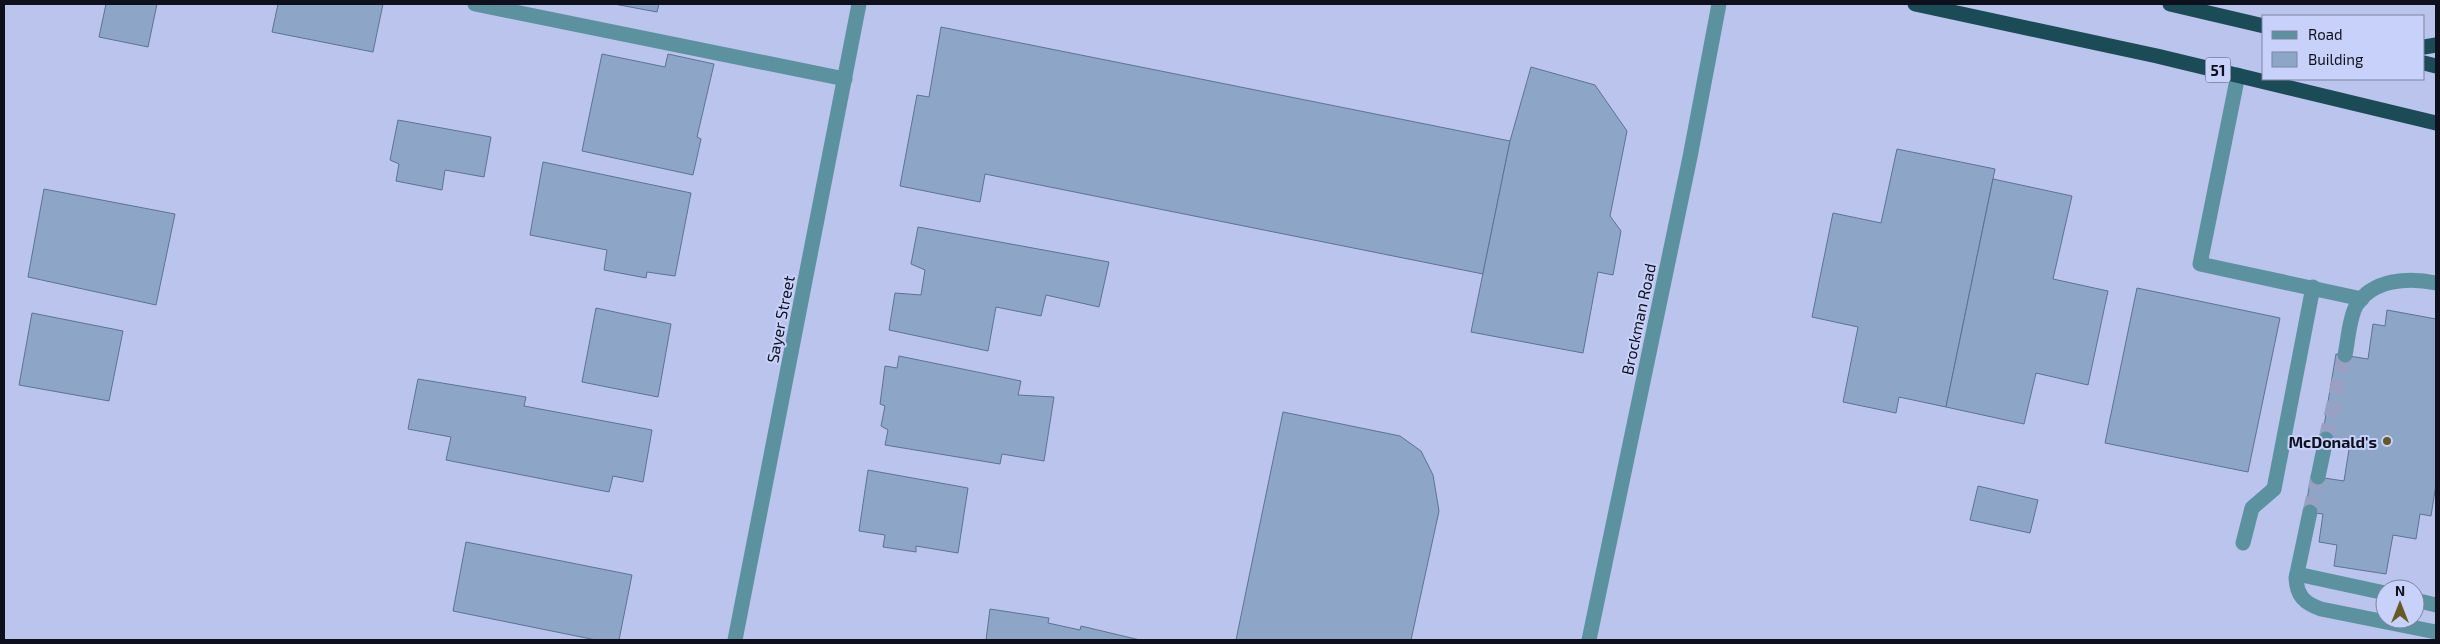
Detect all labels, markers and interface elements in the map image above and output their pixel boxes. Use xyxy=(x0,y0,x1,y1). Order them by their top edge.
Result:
legend xyxy=(2262,15,2425,80)
text: Road xyxy=(2308,25,2343,43)
text: Building xyxy=(2308,50,2364,68)
road number: 51 xyxy=(2206,58,2230,82)
street label: Brockman Road xyxy=(1617,261,1659,377)
street label: Sayer Street xyxy=(762,274,798,364)
place label: McDonald's xyxy=(2288,432,2377,451)
marker: McDonald's xyxy=(2381,435,2393,447)
north arrow xyxy=(2375,579,2425,629)
text: N xyxy=(2395,582,2405,599)

